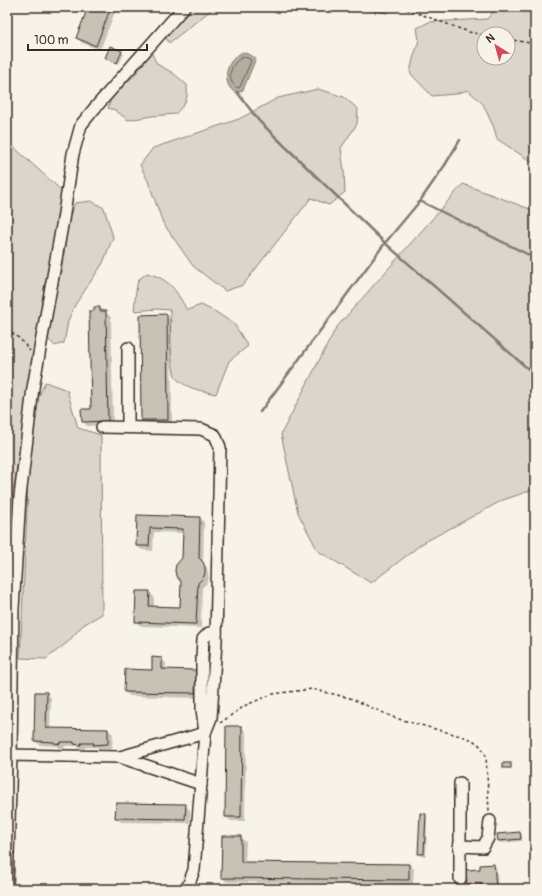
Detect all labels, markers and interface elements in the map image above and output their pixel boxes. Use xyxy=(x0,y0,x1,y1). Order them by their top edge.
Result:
scale bar xyxy=(28,26,147,52)
north arrow xyxy=(476,26,516,66)
text: N xyxy=(483,31,498,46)
text: 100 m xyxy=(34,33,69,48)

